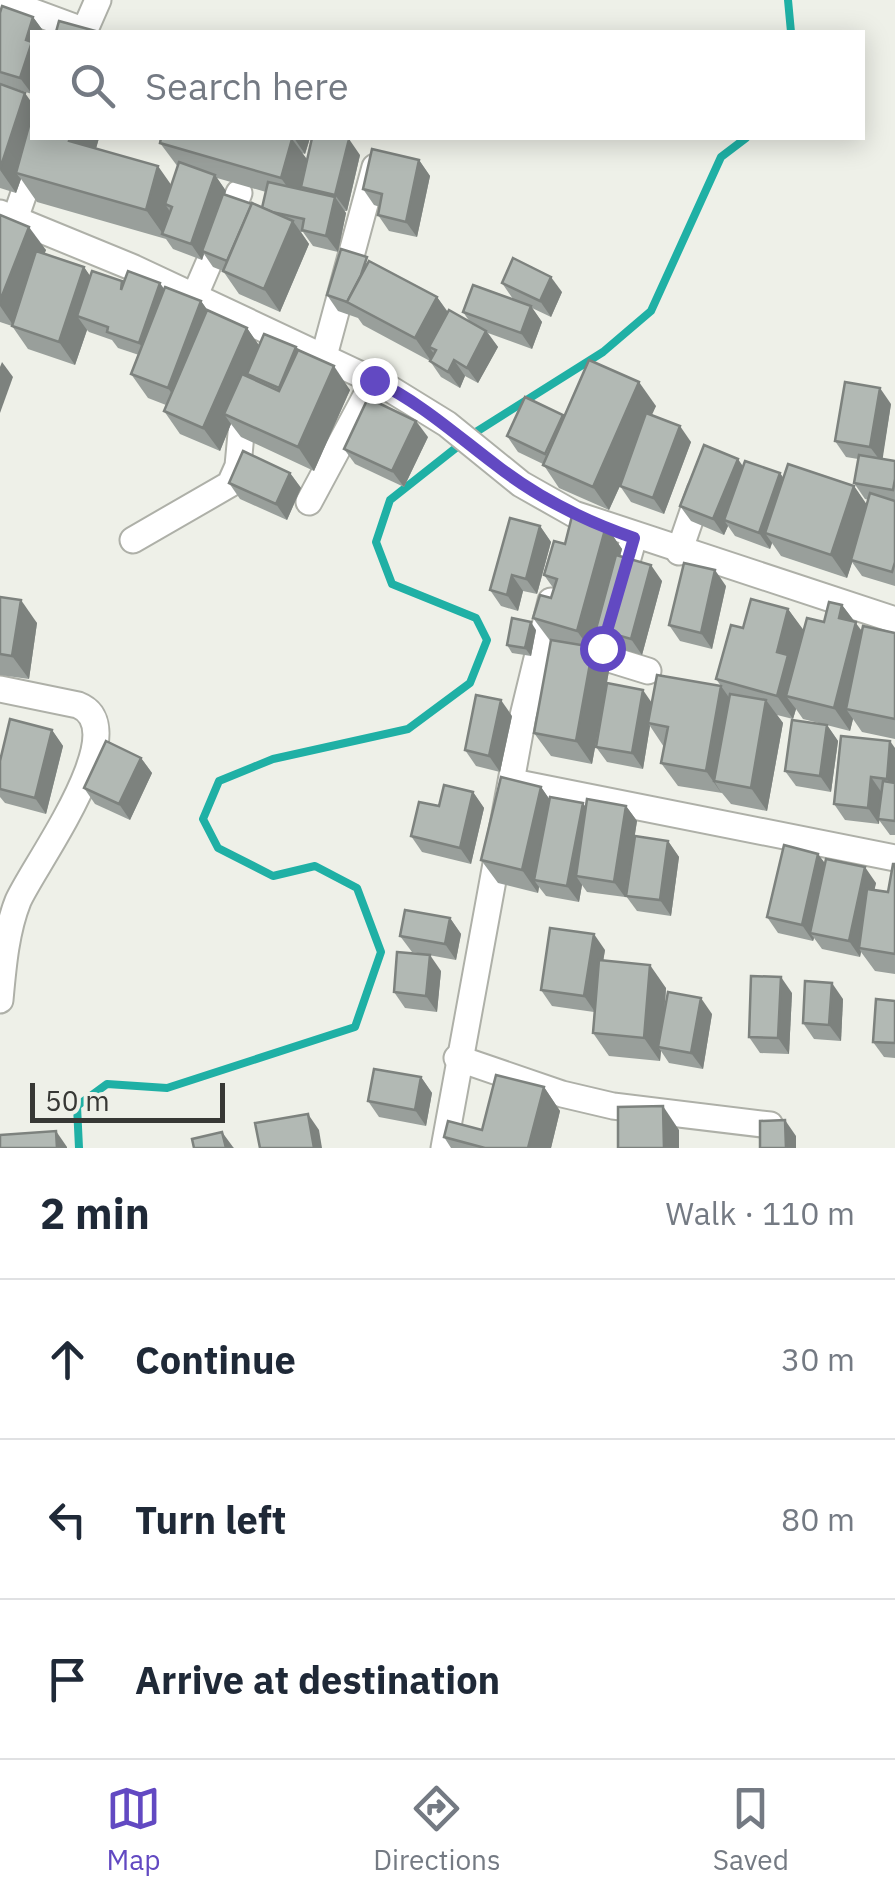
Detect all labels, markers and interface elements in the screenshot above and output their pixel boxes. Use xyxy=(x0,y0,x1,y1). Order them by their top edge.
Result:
search box xyxy=(30,30,865,140)
icon: search xyxy=(65,58,120,113)
text: Search here xyxy=(145,61,349,110)
route end xyxy=(352,358,398,404)
route start xyxy=(580,626,626,672)
scale bar xyxy=(30,1078,225,1122)
text: 50 m xyxy=(45,1082,110,1119)
text: 2 min xyxy=(40,1186,150,1241)
text: Walk · 110 m xyxy=(666,1192,855,1234)
icon: ahead xyxy=(40,1332,95,1387)
text: Continue xyxy=(135,1335,296,1384)
text: 30 m xyxy=(781,1338,855,1380)
icon: left xyxy=(40,1492,95,1547)
text: Turn left xyxy=(135,1495,286,1544)
text: 80 m xyxy=(781,1498,855,1540)
icon: arrive xyxy=(40,1652,95,1707)
text: Arrive at destination xyxy=(135,1655,500,1704)
tab: Map xyxy=(106,1781,161,1878)
tab: Directions xyxy=(373,1781,501,1878)
tab: Saved xyxy=(713,1781,789,1878)

